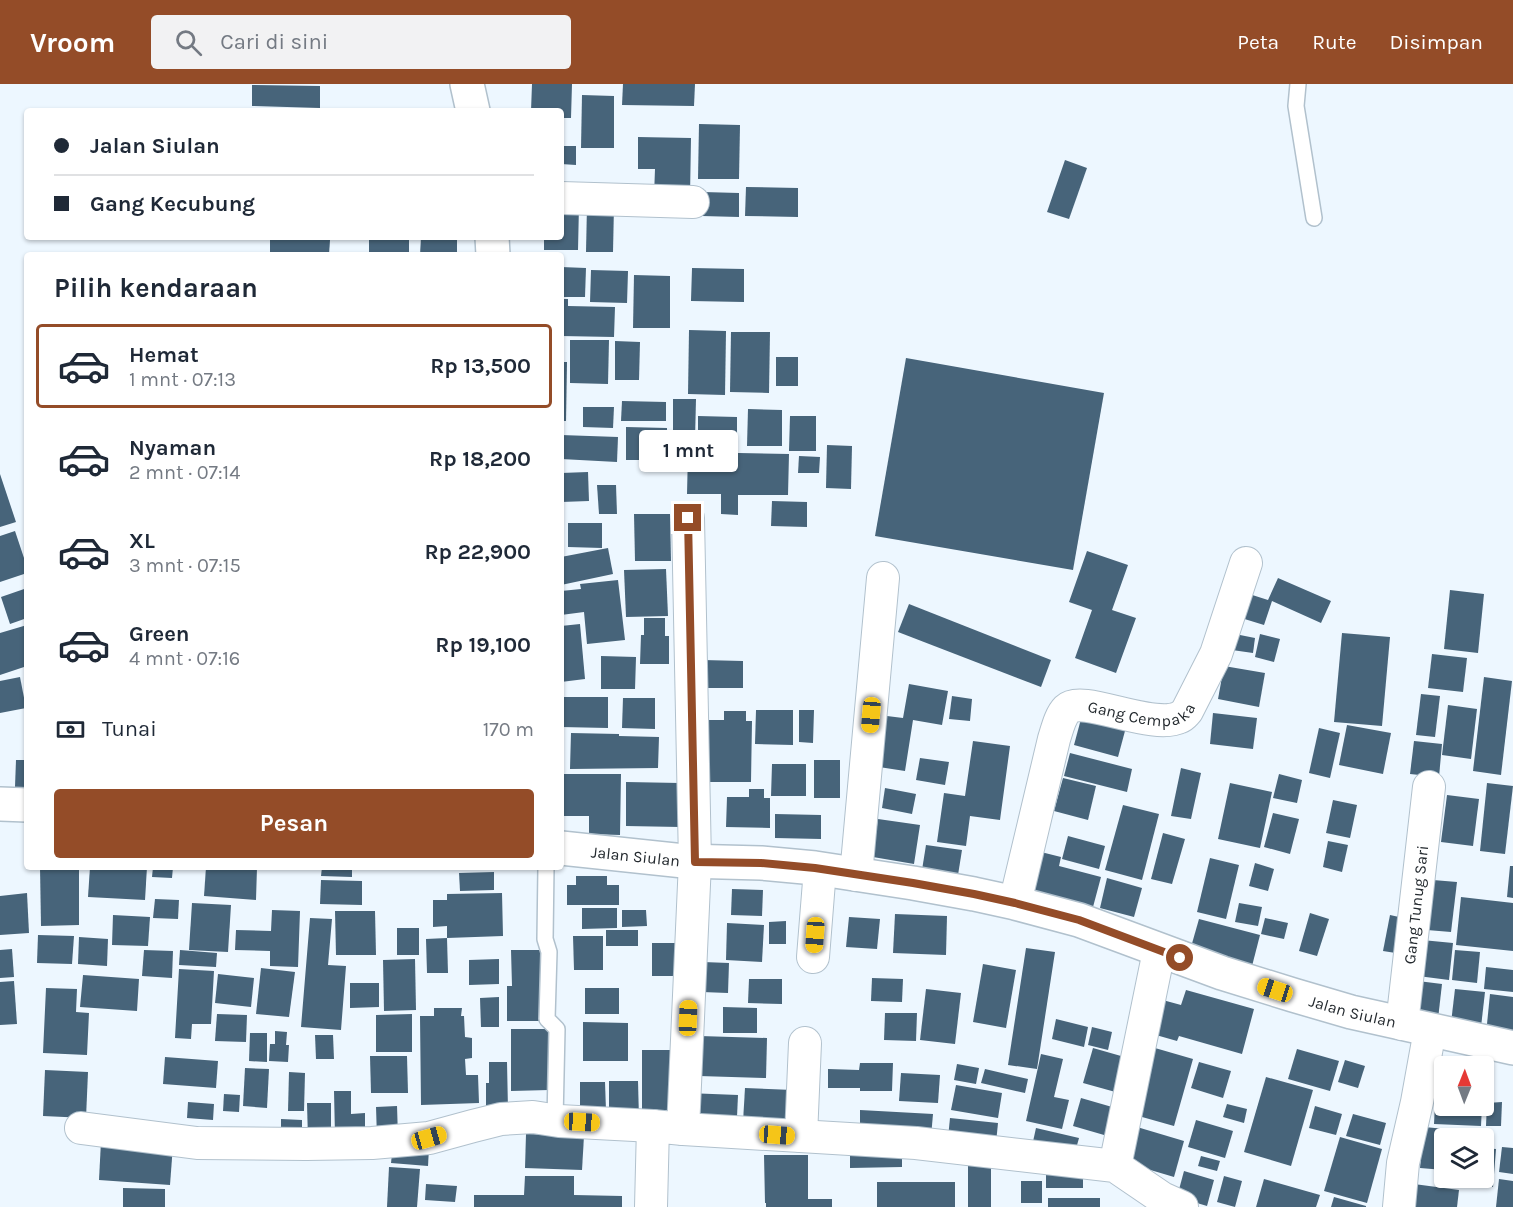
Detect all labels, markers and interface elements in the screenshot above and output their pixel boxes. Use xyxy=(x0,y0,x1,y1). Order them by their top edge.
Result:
search box xyxy=(151,15,571,69)
text: Vroom xyxy=(30,26,115,59)
icon: search xyxy=(172,26,205,59)
text: Cari di sini xyxy=(220,29,328,55)
text: Peta xyxy=(1237,30,1279,54)
text: Rute xyxy=(1312,30,1356,54)
text: Disimpan xyxy=(1389,30,1483,54)
text: Jalan Siulan xyxy=(90,133,220,159)
text: Gang Kecubung xyxy=(90,191,255,217)
text: Pilih kendaraan xyxy=(54,272,258,304)
icon: car xyxy=(57,339,111,393)
text: Hemat xyxy=(129,342,199,368)
text: Rp 13,500 xyxy=(430,353,531,379)
text: 1 mnt · 07:13 xyxy=(129,368,236,391)
callout: 1 mnt xyxy=(638,431,738,473)
icon: car xyxy=(57,432,111,486)
text: Nyaman xyxy=(129,435,216,461)
text: 1 mnt xyxy=(663,439,714,462)
text: Rp 18,200 xyxy=(429,446,531,472)
text: 2 mnt · 07:14 xyxy=(129,461,240,484)
route end xyxy=(674,504,701,531)
icon: car xyxy=(57,525,111,579)
text: XL xyxy=(129,528,155,554)
text: Rp 22,900 xyxy=(424,539,531,565)
text: 3 mnt · 07:15 xyxy=(129,554,241,577)
icon: car xyxy=(57,618,111,672)
text: Green xyxy=(129,621,190,647)
text: Rp 19,100 xyxy=(435,632,531,658)
text: 4 mnt · 07:16 xyxy=(129,647,240,670)
car xyxy=(860,696,882,734)
street label: Gang Cempaka xyxy=(1086,697,1199,730)
icon: cash xyxy=(54,713,87,746)
text: Tunai xyxy=(102,716,157,742)
text: 170 m xyxy=(483,718,534,741)
button: Pesan xyxy=(54,789,534,858)
street label: Jalan Siulan xyxy=(590,842,681,871)
street label: Gang Tunug Sari xyxy=(1400,844,1432,965)
car xyxy=(805,916,825,954)
route start xyxy=(1166,944,1193,971)
car xyxy=(1255,976,1295,1004)
street label: Jalan Siulan xyxy=(1307,991,1398,1032)
car xyxy=(678,1000,698,1036)
north arrow xyxy=(1434,1056,1494,1116)
map controls xyxy=(1434,1056,1494,1188)
car xyxy=(564,1112,600,1132)
car xyxy=(409,1124,449,1152)
car xyxy=(758,1125,796,1145)
button: layers xyxy=(1434,1128,1494,1188)

